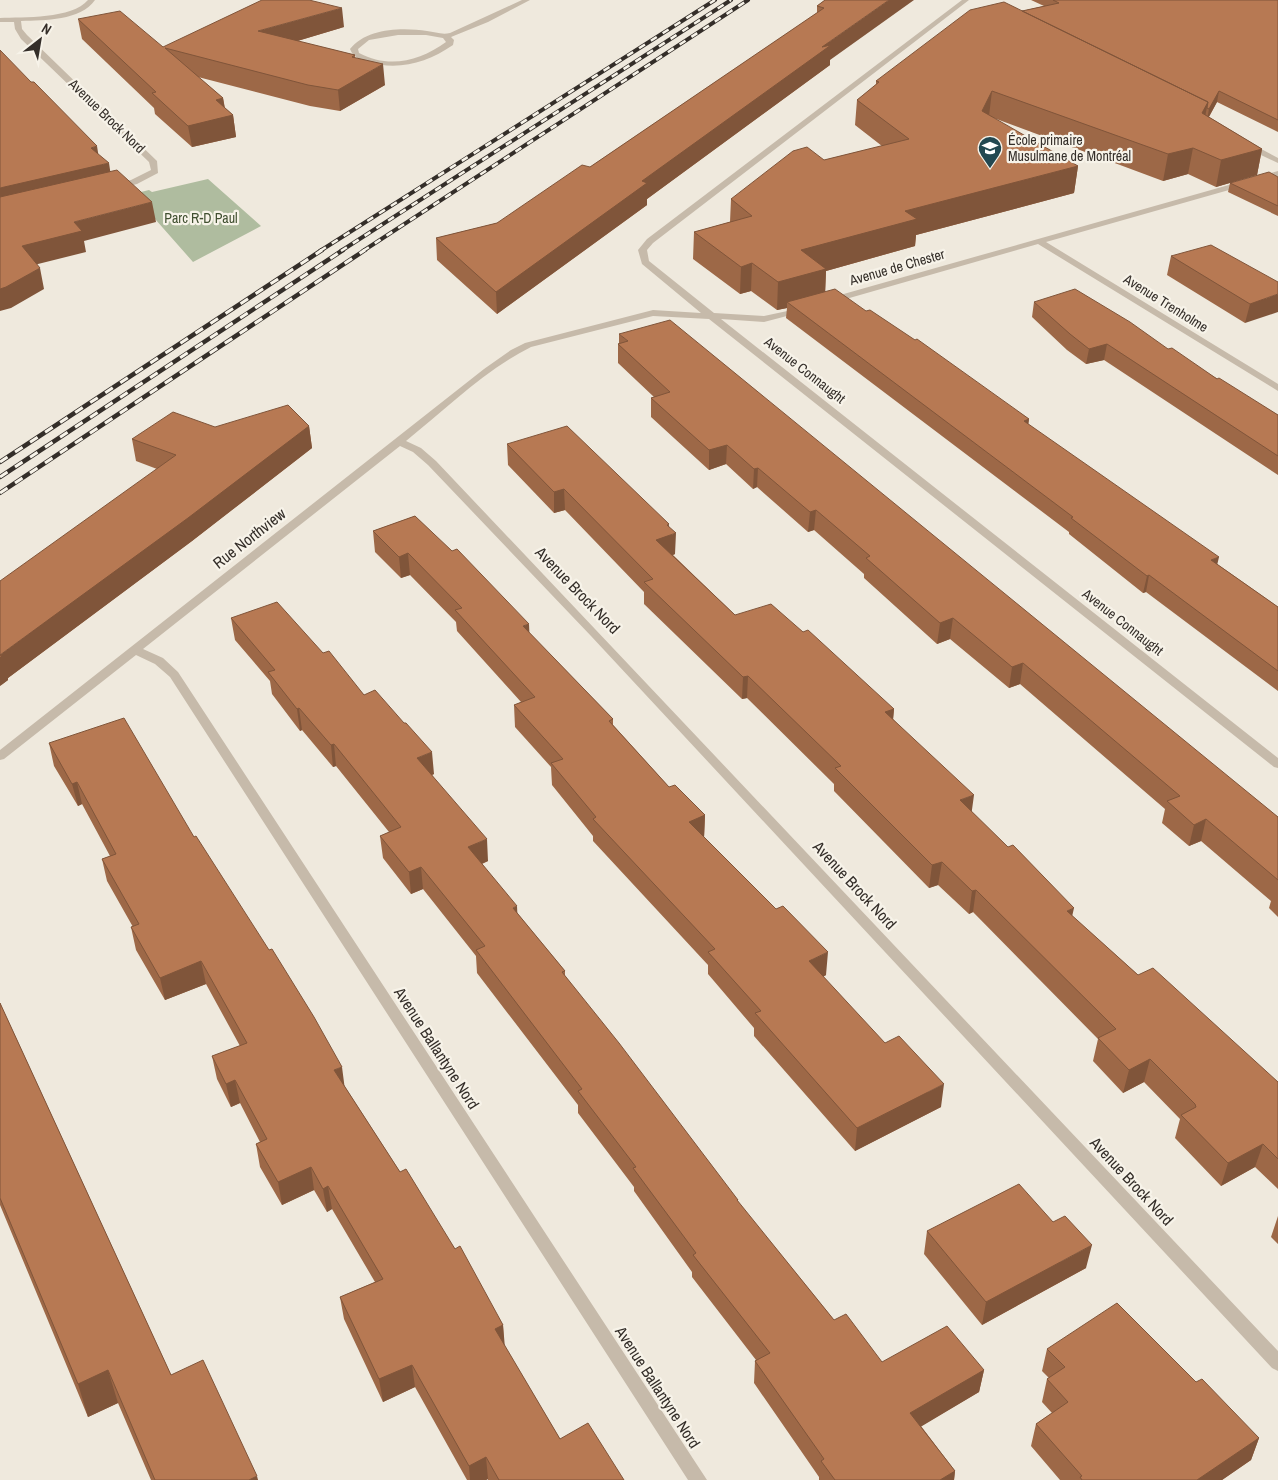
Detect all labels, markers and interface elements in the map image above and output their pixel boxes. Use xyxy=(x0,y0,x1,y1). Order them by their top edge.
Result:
north arrow xyxy=(15,15,65,65)
text: N xyxy=(39,19,55,39)
street label: Avenue Brock Nord xyxy=(64,74,149,157)
place label: École primaire Musulmane de Montréal xyxy=(1008,131,1131,165)
school or university icon: École primaire Musulmane de Montréal xyxy=(977,135,1003,169)
park label: Parc R-D Paul xyxy=(164,209,238,227)
street label: Avenue de Chester xyxy=(846,245,947,289)
street label: Avenue Trenholme xyxy=(1120,269,1212,336)
street label: Avenue Connaught xyxy=(760,332,849,407)
street label: Rue Northview xyxy=(208,502,290,573)
street label: Avenue Brock Nord xyxy=(530,541,625,638)
street label: Avenue Connaught xyxy=(1078,584,1167,659)
street label: Avenue Brock Nord xyxy=(808,835,902,934)
street label: Avenue Ballantyne Nord xyxy=(389,982,485,1113)
street label: Avenue Brock Nord xyxy=(1085,1131,1179,1230)
street label: Avenue Ballantyne Nord xyxy=(610,1321,706,1452)

